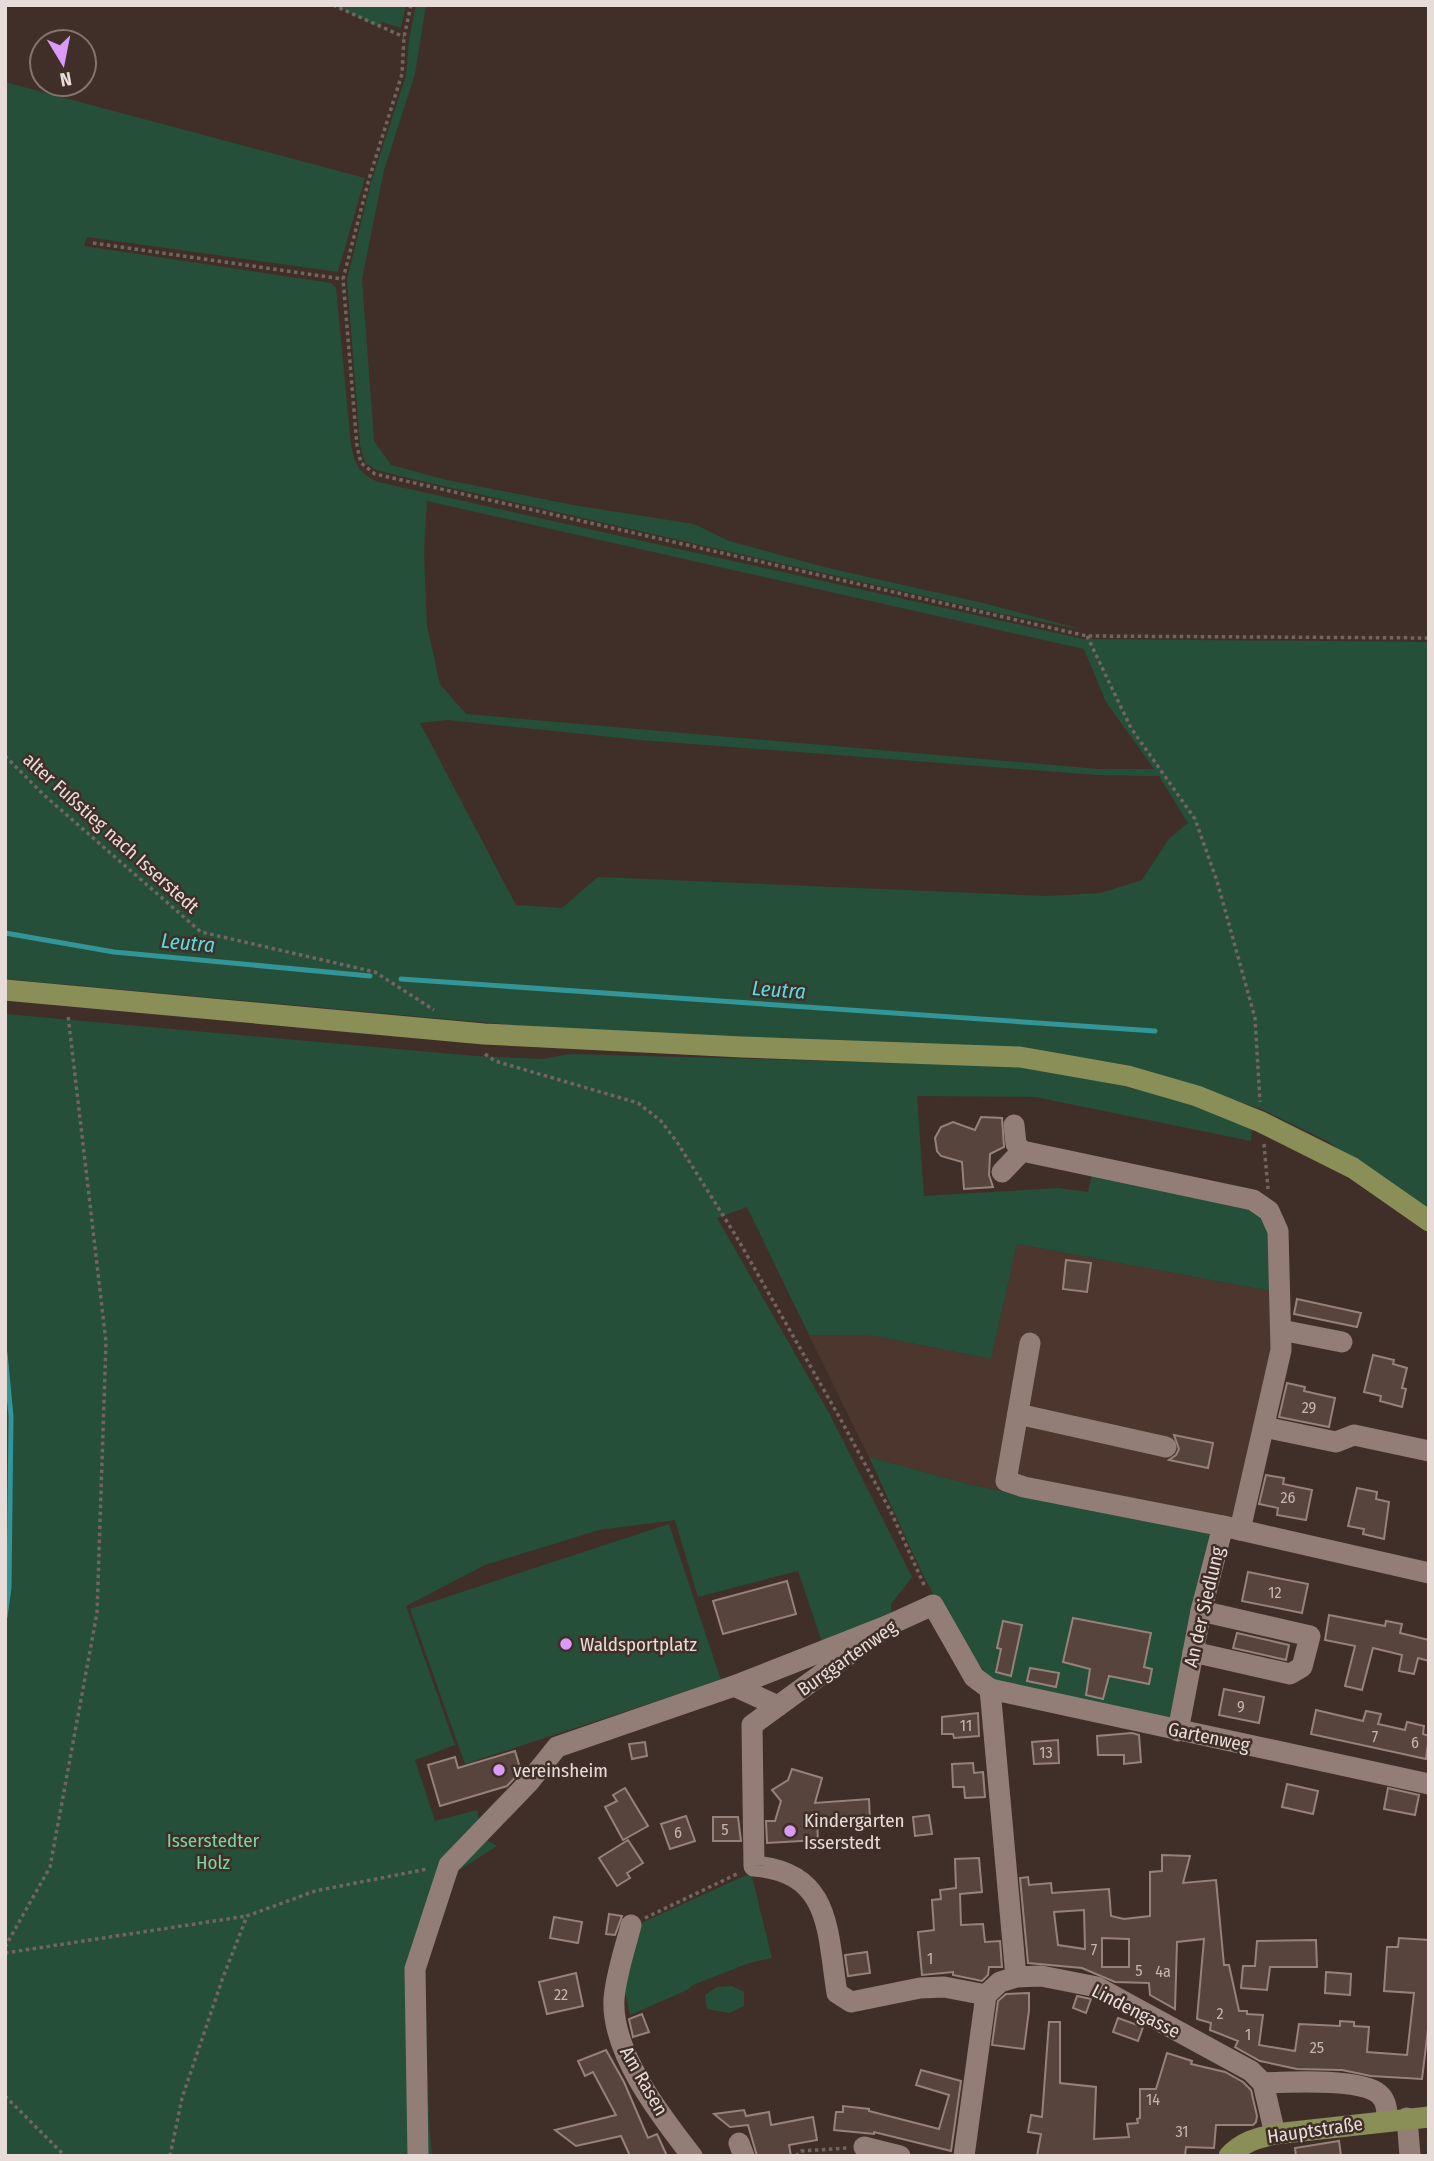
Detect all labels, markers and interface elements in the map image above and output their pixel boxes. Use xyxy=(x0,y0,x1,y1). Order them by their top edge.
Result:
north arrow xyxy=(28,28,98,98)
text: N xyxy=(58,67,73,92)
street label: alter Fußstieg nach Isserstedt xyxy=(18,748,204,919)
water label: Leutra xyxy=(160,928,216,958)
water label: Leutra xyxy=(751,975,807,1005)
house number: 29 xyxy=(1302,1398,1317,1417)
house number: 26 xyxy=(1281,1488,1296,1507)
street label: An der Siedlung xyxy=(1179,1545,1229,1669)
house number: 12 xyxy=(1268,1583,1282,1602)
street label: Burggartenweg xyxy=(793,1615,901,1701)
place label: Waldsportplatz xyxy=(580,1633,697,1656)
marker: Waldsportplatz xyxy=(558,1636,574,1652)
house number: 9 xyxy=(1237,1697,1245,1716)
house number: 11 xyxy=(960,1716,972,1735)
street label: Gartenweg xyxy=(1166,1717,1252,1757)
house number: 7 xyxy=(1372,1727,1379,1746)
house number: 6 xyxy=(1411,1733,1419,1752)
house number: 13 xyxy=(1039,1743,1053,1762)
place label: vereinsheim xyxy=(513,1759,608,1782)
marker: vereinsheim xyxy=(491,1762,507,1778)
place label: Kindergarten Isserstedt xyxy=(804,1809,905,1854)
house number: 5 xyxy=(721,1820,729,1839)
house number: 6 xyxy=(674,1823,682,1842)
marker: Kindergarten Isserstedt xyxy=(782,1823,798,1839)
park label: Isserstedter Holz xyxy=(167,1829,260,1874)
house number: 7 xyxy=(1091,1940,1098,1959)
house number: 1 xyxy=(927,1949,933,1968)
house number: 5 xyxy=(1135,1961,1143,1980)
house number: 4a xyxy=(1155,1962,1171,1981)
street label: Lindengasse xyxy=(1088,1979,1184,2043)
house number: 22 xyxy=(554,1985,568,2004)
house number: 2 xyxy=(1216,2004,1224,2023)
house number: 1 xyxy=(1245,2025,1251,2044)
house number: 25 xyxy=(1310,2038,1324,2057)
street label: Am Rasen xyxy=(615,2042,673,2120)
house number: 14 xyxy=(1146,2090,1160,2109)
street label: Hauptstraße xyxy=(1266,2112,1364,2148)
house number: 31 xyxy=(1175,2122,1189,2141)

